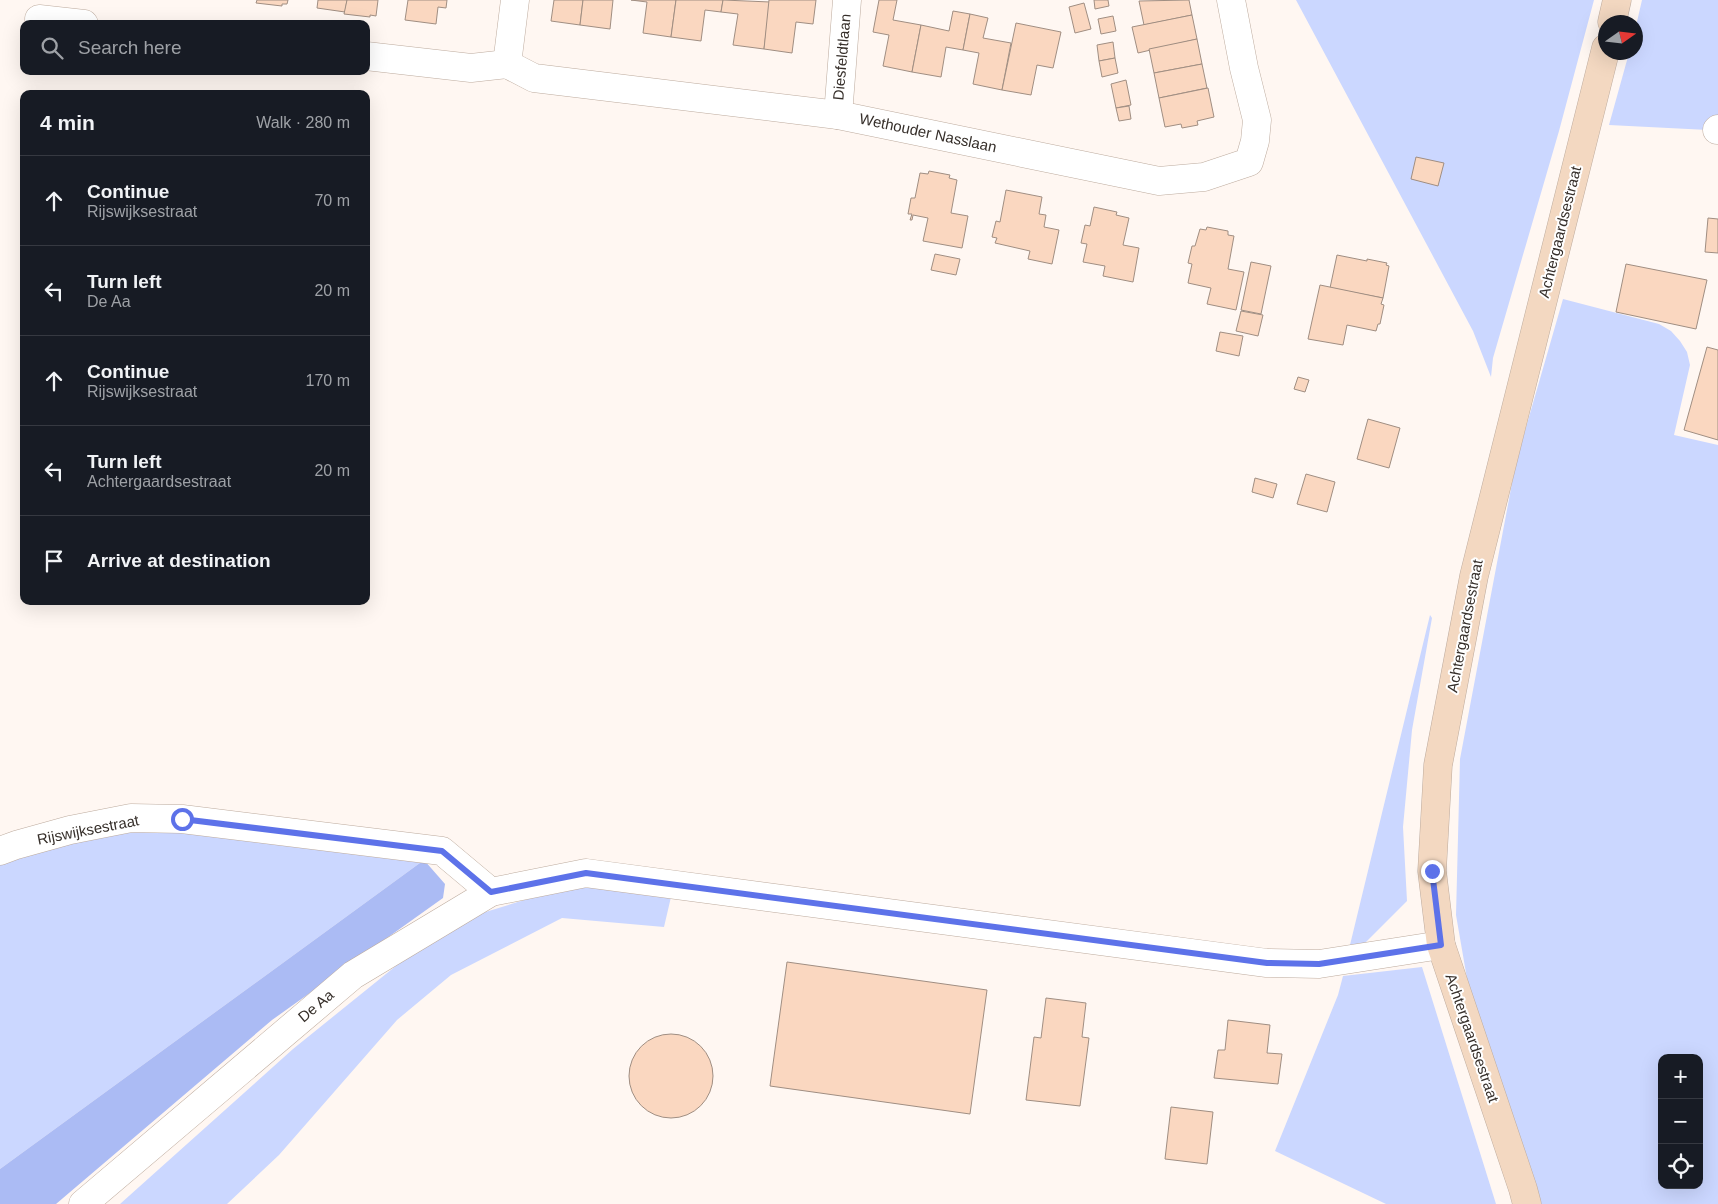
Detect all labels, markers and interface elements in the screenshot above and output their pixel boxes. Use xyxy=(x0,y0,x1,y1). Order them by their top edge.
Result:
street label: Diesfeldtlaan xyxy=(829,13,854,101)
north arrow xyxy=(1598,15,1643,60)
search box xyxy=(20,20,370,75)
icon: search xyxy=(38,34,66,62)
text: Search here xyxy=(78,37,182,58)
street label: Wethouder Nasslaan xyxy=(858,110,998,155)
text: 4 min xyxy=(40,111,95,134)
text: Walk · 280 m xyxy=(256,114,350,131)
street label: Achtergaardsestraat xyxy=(1535,163,1584,299)
text: Continue xyxy=(87,181,169,202)
icon: ahead xyxy=(40,187,68,215)
text: 70 m xyxy=(314,192,350,209)
text: Rijswijksestraat xyxy=(87,203,197,220)
text: Turn left xyxy=(87,271,162,292)
icon: left xyxy=(40,277,68,305)
text: 20 m xyxy=(314,282,350,299)
text: De Aa xyxy=(87,293,131,310)
text: Continue xyxy=(87,361,169,382)
icon: ahead xyxy=(40,367,68,395)
text: 170 m xyxy=(306,372,350,389)
text: Rijswijksestraat xyxy=(87,383,197,400)
text: Turn left xyxy=(87,451,162,472)
icon: left xyxy=(40,457,68,485)
text: 20 m xyxy=(314,462,350,479)
text: Achtergaardsestraat xyxy=(87,473,231,490)
icon: arrive xyxy=(40,547,68,575)
text: Arrive at destination xyxy=(87,550,271,571)
street label: Achtergaardsestraat xyxy=(1443,557,1486,694)
route start xyxy=(171,808,194,831)
street label: Rijswijksestraat xyxy=(36,811,141,848)
route end xyxy=(1421,860,1444,883)
street label: Achtergaardsestraat xyxy=(1442,971,1503,1105)
street label: De Aa xyxy=(295,986,337,1025)
map controls xyxy=(1658,1054,1703,1189)
button: + xyxy=(1658,1054,1703,1099)
button: − xyxy=(1658,1099,1703,1144)
button: locate xyxy=(1658,1144,1703,1189)

